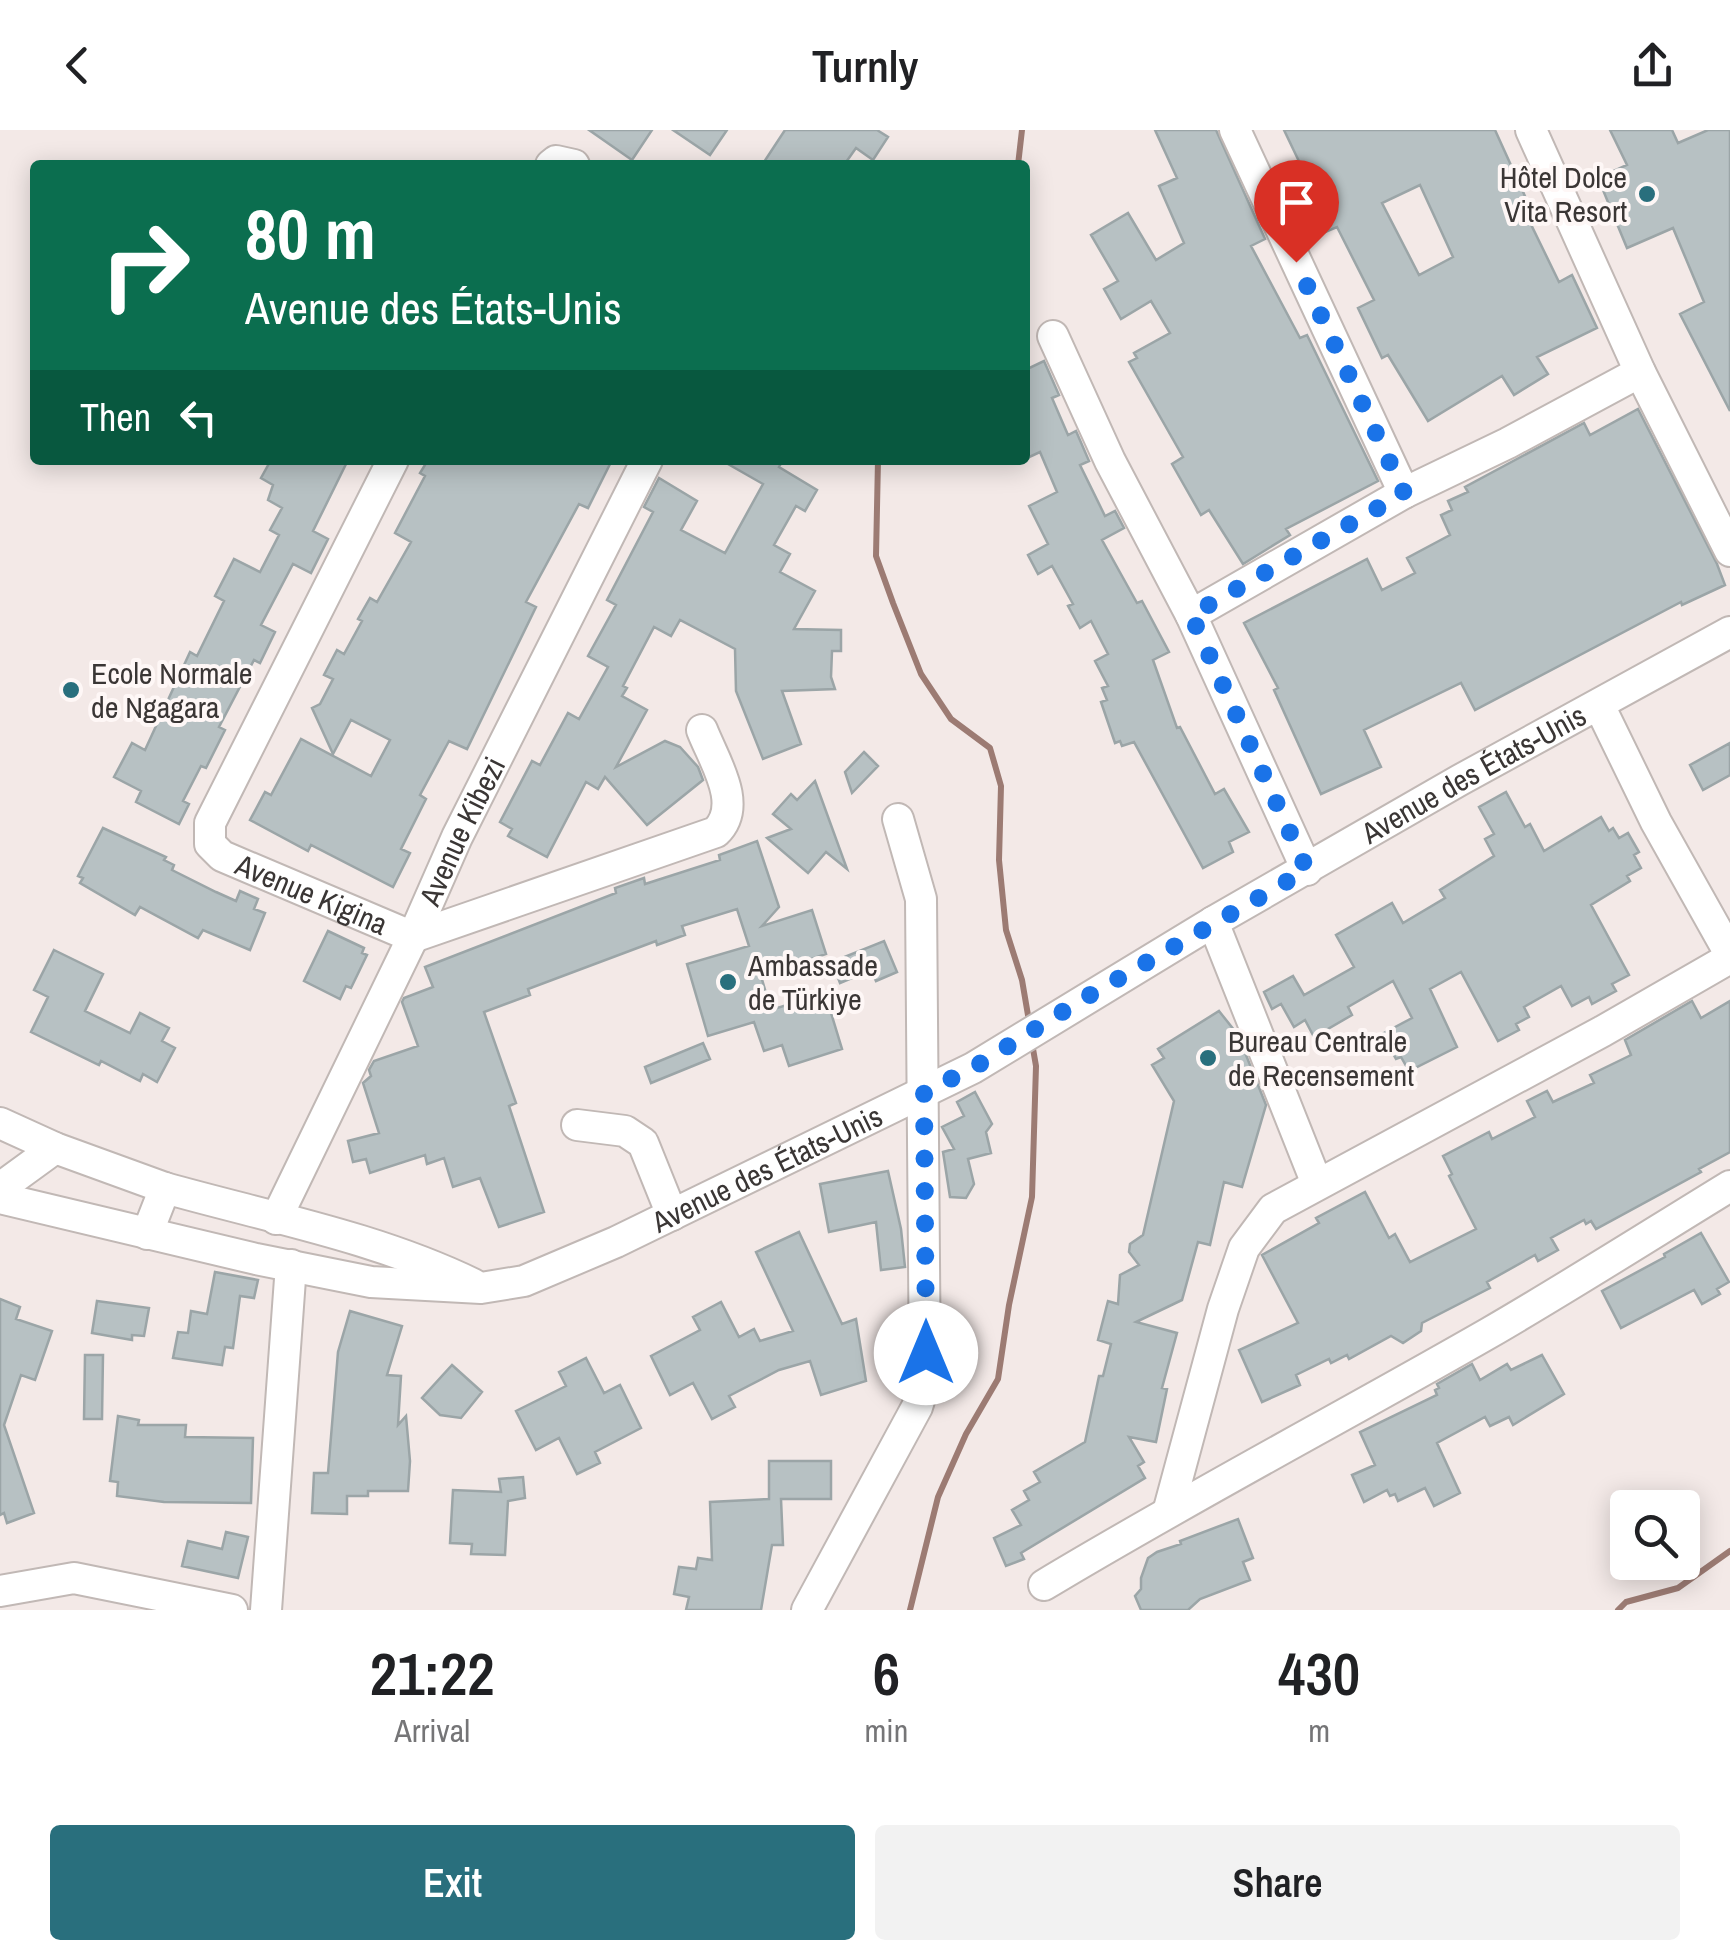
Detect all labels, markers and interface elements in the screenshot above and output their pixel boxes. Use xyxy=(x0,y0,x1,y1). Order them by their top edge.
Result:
text: Turnly xyxy=(812,35,918,96)
icon: back xyxy=(50,38,105,93)
icon: share xyxy=(1625,38,1680,93)
place label: Hôtel Dolce Vita Resort xyxy=(1500,157,1627,231)
pin xyxy=(1254,160,1339,263)
icon: arrive xyxy=(1269,175,1324,230)
marker: Hôtel Dolce Vita Resort xyxy=(1636,183,1658,205)
text: 80 m xyxy=(245,187,376,281)
icon: right xyxy=(80,200,210,330)
text: Avenue des États-Unis xyxy=(245,277,622,338)
icon: left xyxy=(171,390,226,445)
text: Then xyxy=(80,392,151,443)
place label: Ecole Normale de Ngagara xyxy=(91,653,252,727)
marker: Ecole Normale de Ngagara xyxy=(60,679,82,701)
street label: Avenue des États-Unis xyxy=(1353,695,1593,853)
street label: Avenue Kibezi xyxy=(409,750,514,912)
street label: Avenue Kigina xyxy=(229,844,394,944)
place label: Ambassade de Türkiye xyxy=(747,945,878,1019)
marker: Ambassade de Türkiye xyxy=(717,971,739,993)
place label: Bureau Centrale de Recensement xyxy=(1228,1021,1414,1095)
marker: Bureau Centrale de Recensement xyxy=(1197,1047,1219,1069)
street label: Avenue des États-Unis xyxy=(644,1095,889,1242)
position arrow xyxy=(874,1301,978,1405)
map controls xyxy=(1610,1490,1700,1580)
button: search xyxy=(1610,1490,1700,1580)
text: 21:22 xyxy=(370,1633,495,1714)
text: 6 xyxy=(873,1633,900,1714)
text: 430 xyxy=(1278,1633,1360,1714)
text: Arrival xyxy=(394,1709,470,1752)
text: min xyxy=(865,1709,908,1752)
text: m xyxy=(1308,1709,1330,1752)
button: Exit xyxy=(50,1825,855,1940)
button: Share xyxy=(875,1825,1680,1940)

